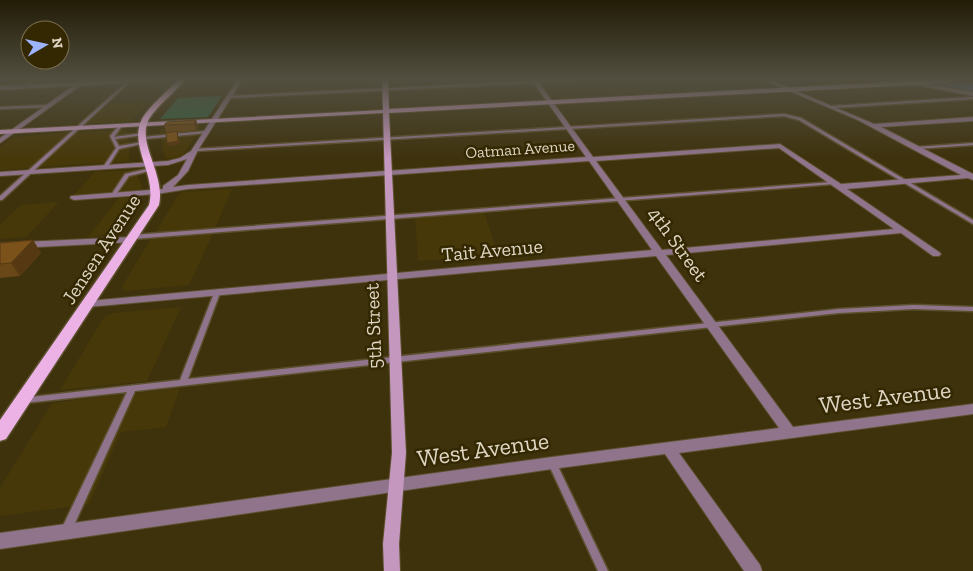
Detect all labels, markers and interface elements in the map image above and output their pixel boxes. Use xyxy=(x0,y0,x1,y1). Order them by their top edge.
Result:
north arrow xyxy=(20,20,70,70)
text: N xyxy=(48,36,67,50)
street label: Oatman Avenue xyxy=(465,136,575,162)
street label: Jensen Avenue xyxy=(57,189,145,309)
street label: 4th Street xyxy=(643,202,713,286)
street label: Tait Avenue xyxy=(440,234,544,266)
street label: 5th Street xyxy=(359,282,386,369)
street label: West Avenue xyxy=(817,375,953,419)
street label: West Avenue xyxy=(415,425,551,473)

